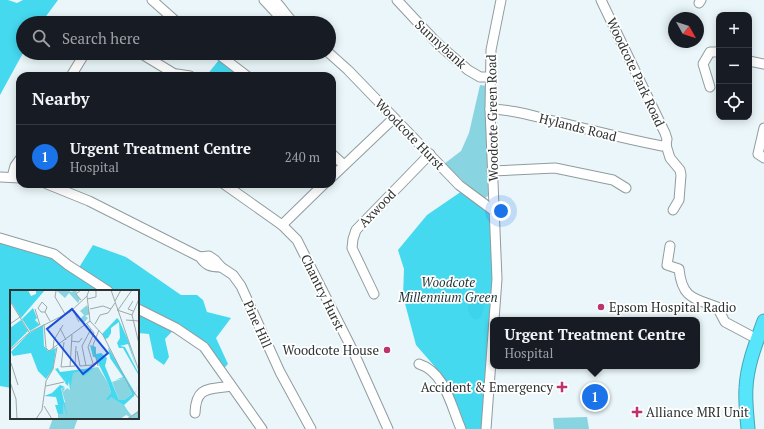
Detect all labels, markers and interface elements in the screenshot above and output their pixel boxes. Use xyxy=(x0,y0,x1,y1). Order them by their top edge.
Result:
north arrow xyxy=(668,12,704,48)
map controls xyxy=(716,12,752,120)
button: + xyxy=(716,12,752,48)
street label: Sunnybank xyxy=(411,15,471,73)
street label: Woodcote Park Road xyxy=(603,15,669,129)
search box xyxy=(16,16,336,60)
icon: search xyxy=(30,27,52,49)
text: Search here xyxy=(62,28,140,48)
button: − xyxy=(716,48,752,84)
street label: Woodcote Green Road xyxy=(482,54,502,182)
button: locate xyxy=(716,84,752,120)
text: Nearby xyxy=(32,87,90,110)
street label: Woodcote Hurst xyxy=(371,94,449,174)
street label: Hylands Road xyxy=(537,109,619,145)
text: Urgent Treatment Centre xyxy=(70,138,251,158)
text: 1 xyxy=(41,148,49,166)
text: 240 m xyxy=(285,148,320,166)
text: Hospital xyxy=(70,158,119,176)
street label: Axwood xyxy=(354,185,400,231)
your location xyxy=(491,201,511,221)
street label: Chantry Hurst xyxy=(297,251,349,333)
park label: Woodcote Millennium Green xyxy=(397,273,498,306)
inset map xyxy=(10,290,139,419)
street label: Pine Hill xyxy=(240,297,276,351)
place label: Epsom Hospital Radio xyxy=(609,298,736,316)
marker: Epsom Hospital Radio xyxy=(596,302,606,312)
popup xyxy=(490,317,700,369)
text: Urgent Treatment Centre xyxy=(504,324,686,344)
place label: Woodcote House xyxy=(282,341,379,359)
text: Hospital xyxy=(504,344,553,362)
marker: Woodcote House xyxy=(382,345,392,355)
place label: Accident & Emergency xyxy=(421,378,553,396)
marker: Accident & Emergency xyxy=(556,381,568,393)
pin: 1 xyxy=(582,382,608,412)
place label: Alliance MRI Unit xyxy=(646,403,749,421)
marker: Alliance MRI Unit xyxy=(631,406,643,418)

